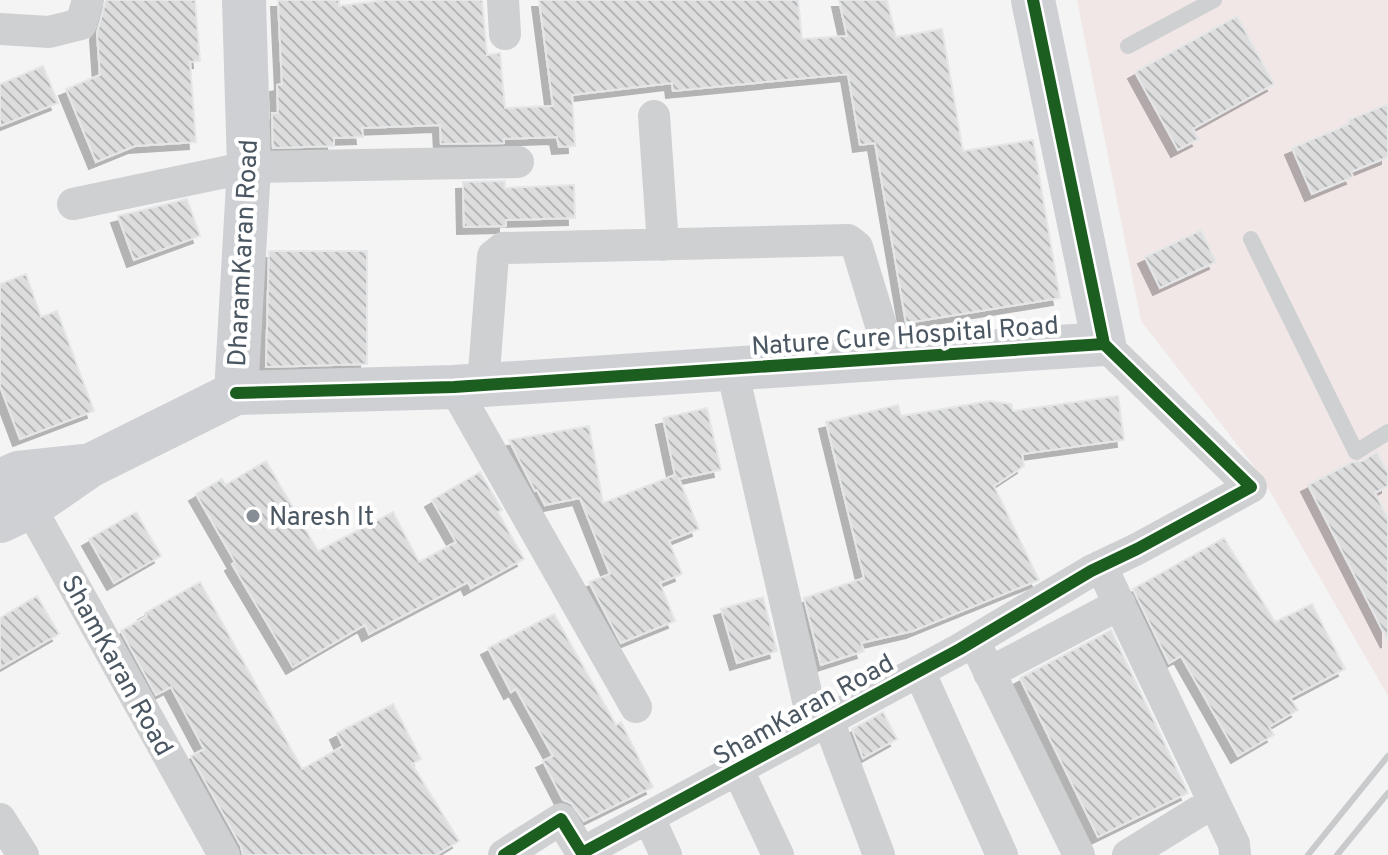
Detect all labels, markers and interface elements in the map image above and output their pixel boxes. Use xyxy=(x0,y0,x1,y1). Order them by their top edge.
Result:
street label: DharamKaran Road xyxy=(222,139,267,368)
street label: Nature Cure Hospital Road xyxy=(750,310,1060,365)
place label: Naresh It xyxy=(269,502,374,535)
marker: Naresh It xyxy=(244,507,262,525)
street label: ShamKaran Road xyxy=(52,570,179,762)
street label: ShamKaran Road xyxy=(708,648,900,775)

